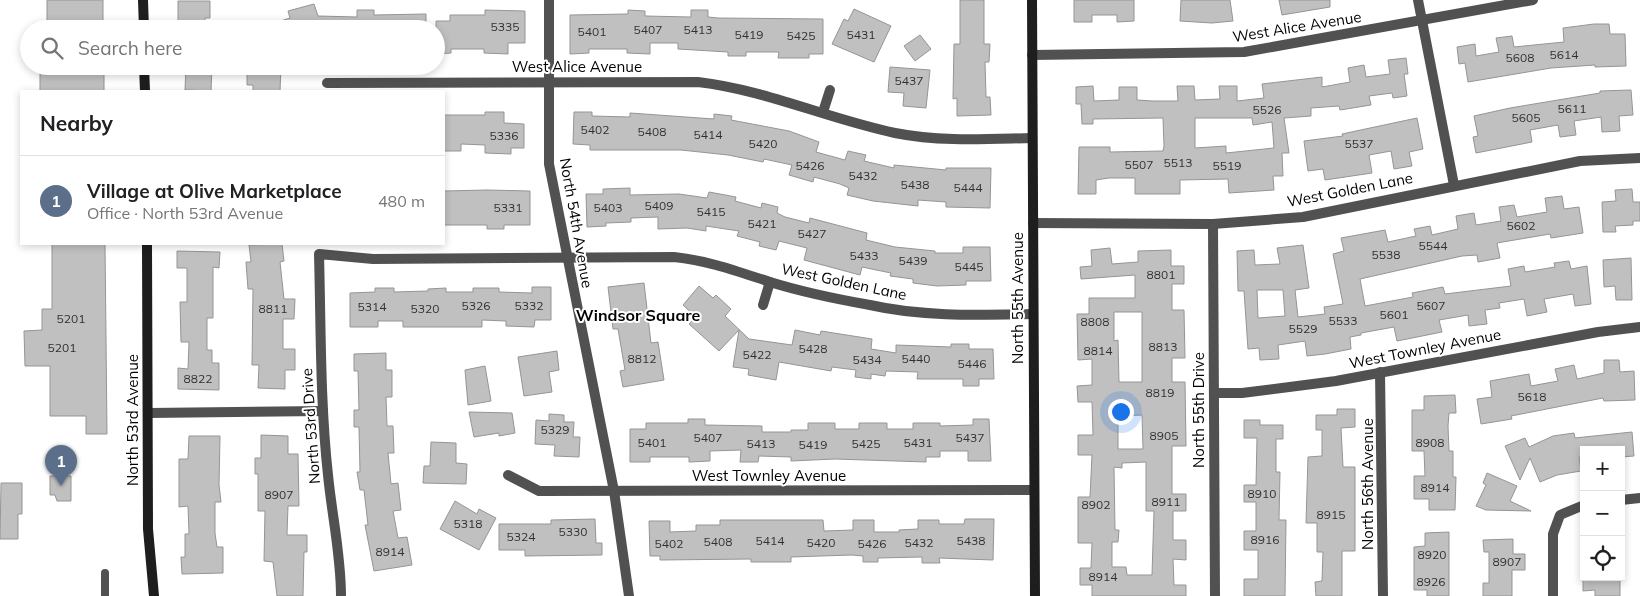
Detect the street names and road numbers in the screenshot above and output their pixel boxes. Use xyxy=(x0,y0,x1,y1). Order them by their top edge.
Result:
street label: West Alice Avenue xyxy=(1231,7,1363,46)
street label: West Alice Avenue xyxy=(512,57,642,76)
street label: North 54th Avenue xyxy=(556,156,597,289)
street label: West Golden Lane xyxy=(1285,168,1414,211)
street label: North 55th Avenue xyxy=(1008,232,1027,364)
street label: West Golden Lane xyxy=(780,259,908,304)
street label: West Townley Avenue xyxy=(1347,324,1503,373)
street label: North 55th Drive xyxy=(1189,352,1208,468)
street label: North 53rd Avenue xyxy=(123,354,142,486)
street label: North 53rd Drive xyxy=(297,367,324,485)
street label: North 56th Avenue xyxy=(1358,418,1377,550)
street label: West Townley Avenue xyxy=(692,466,846,485)

